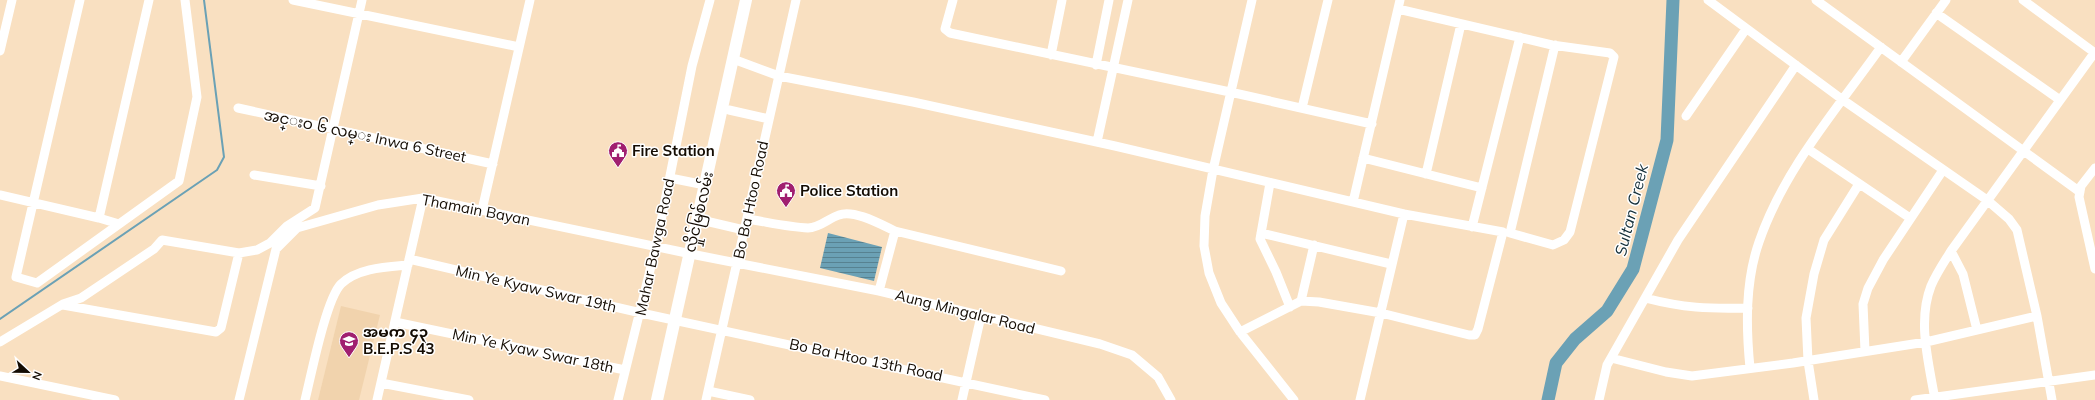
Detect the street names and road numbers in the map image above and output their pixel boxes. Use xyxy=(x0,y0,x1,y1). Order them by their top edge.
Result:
street label: အင္းဝ ၆ လမ္း Inwa 6 Street xyxy=(262,105,468,169)
street label: Bo Ba Htoo Road xyxy=(729,139,772,261)
street label: လှိုင်မြစ်လမ်း xyxy=(680,170,720,255)
street label: Mahar Bawga Road xyxy=(631,177,678,317)
street label: Thamain Bayan xyxy=(420,190,532,229)
street label: Min Ye Kyaw Swar 19th xyxy=(454,261,618,316)
street label: Aung Mingalar Road xyxy=(893,285,1037,338)
street label: Min Ye Kyaw Swar 18th xyxy=(451,324,616,377)
street label: Bo Ba Htoo 13th Road xyxy=(788,334,944,385)

